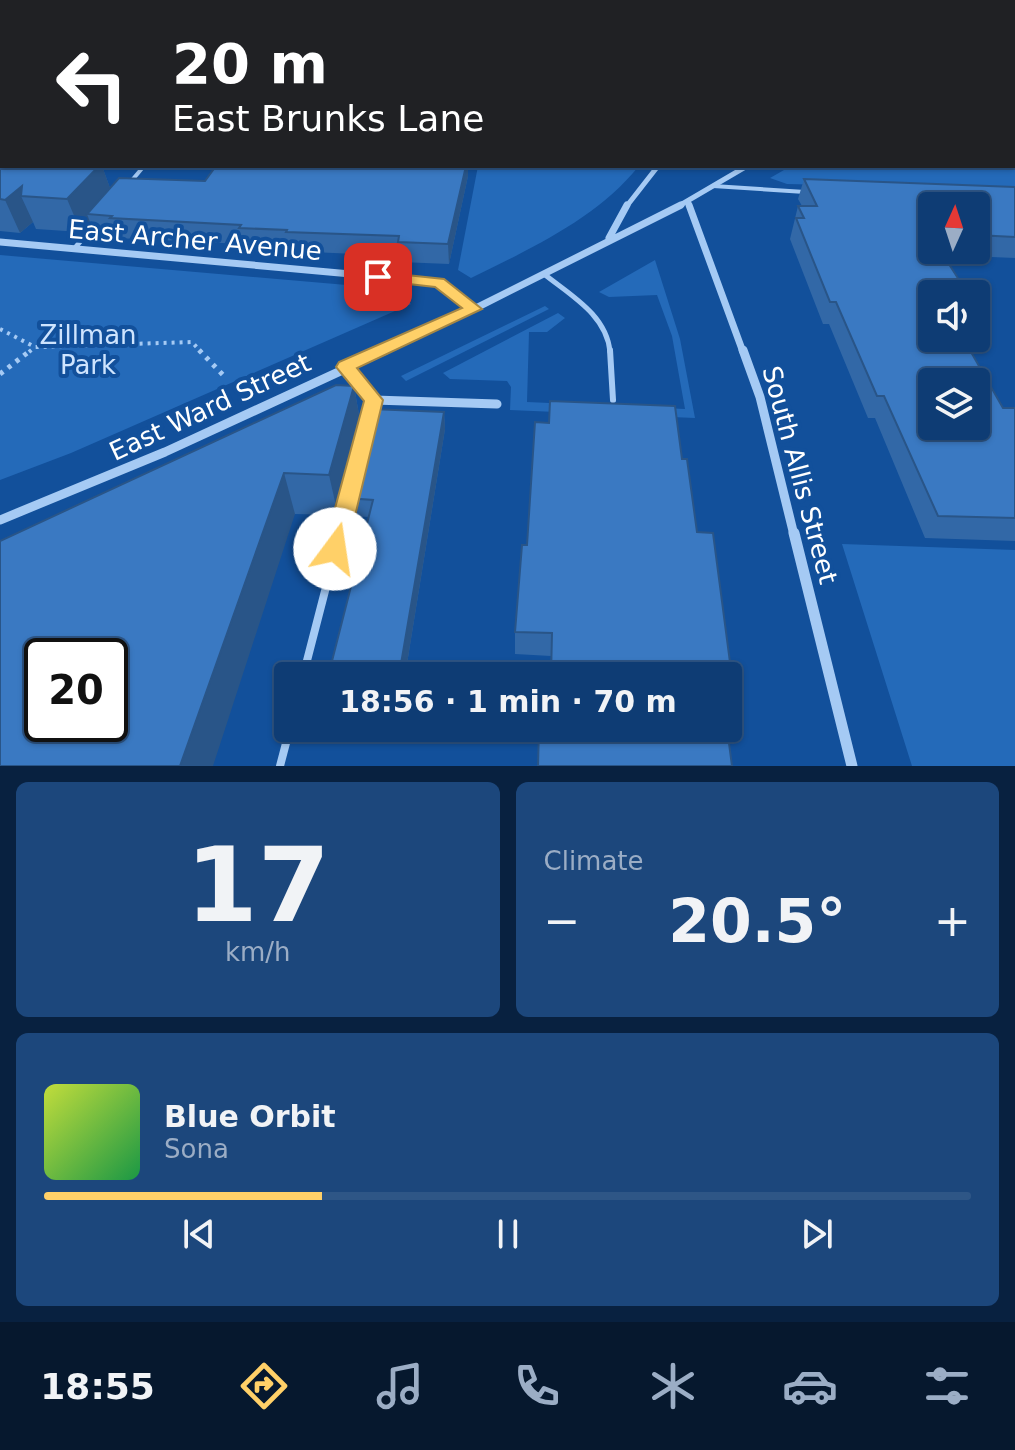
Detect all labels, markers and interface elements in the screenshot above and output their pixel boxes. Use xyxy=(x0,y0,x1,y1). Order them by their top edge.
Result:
text: 20 m xyxy=(172,31,328,96)
icon: left xyxy=(40,32,144,136)
text: East Brunks Lane xyxy=(172,98,484,139)
north arrow xyxy=(918,192,990,264)
map controls xyxy=(918,192,990,440)
street label: East Archer Avenue xyxy=(67,214,323,266)
pin xyxy=(344,243,412,311)
icon: arrive xyxy=(356,255,400,299)
button: sound xyxy=(918,280,990,352)
park label: Zillman Park xyxy=(39,320,137,380)
street label: East Ward Street xyxy=(105,347,315,467)
street label: South Allis Street xyxy=(757,363,843,587)
button: layers xyxy=(918,368,990,440)
position arrow xyxy=(293,507,377,591)
speed limit sign: 20 xyxy=(24,638,128,742)
text: 18:56 · 1 min · 70 m xyxy=(339,684,677,719)
text: 17 xyxy=(185,824,330,946)
text: Climate xyxy=(544,846,644,876)
text: 20.5° xyxy=(668,886,846,956)
text: − xyxy=(544,895,580,946)
text: + xyxy=(934,895,971,946)
text: km/h xyxy=(225,937,291,967)
text: Blue Orbit xyxy=(164,1099,336,1134)
text: Sona xyxy=(164,1134,229,1164)
icon: previous xyxy=(177,1212,221,1256)
icon: pause xyxy=(486,1212,530,1256)
icon: next xyxy=(795,1212,839,1256)
icon: directions xyxy=(236,1358,292,1414)
icon: music xyxy=(372,1358,428,1414)
icon: phone xyxy=(509,1358,565,1414)
icon: climate xyxy=(645,1358,701,1414)
icon: car xyxy=(782,1358,838,1414)
icon: filters xyxy=(919,1358,975,1414)
text: 18:55 xyxy=(40,1366,155,1407)

